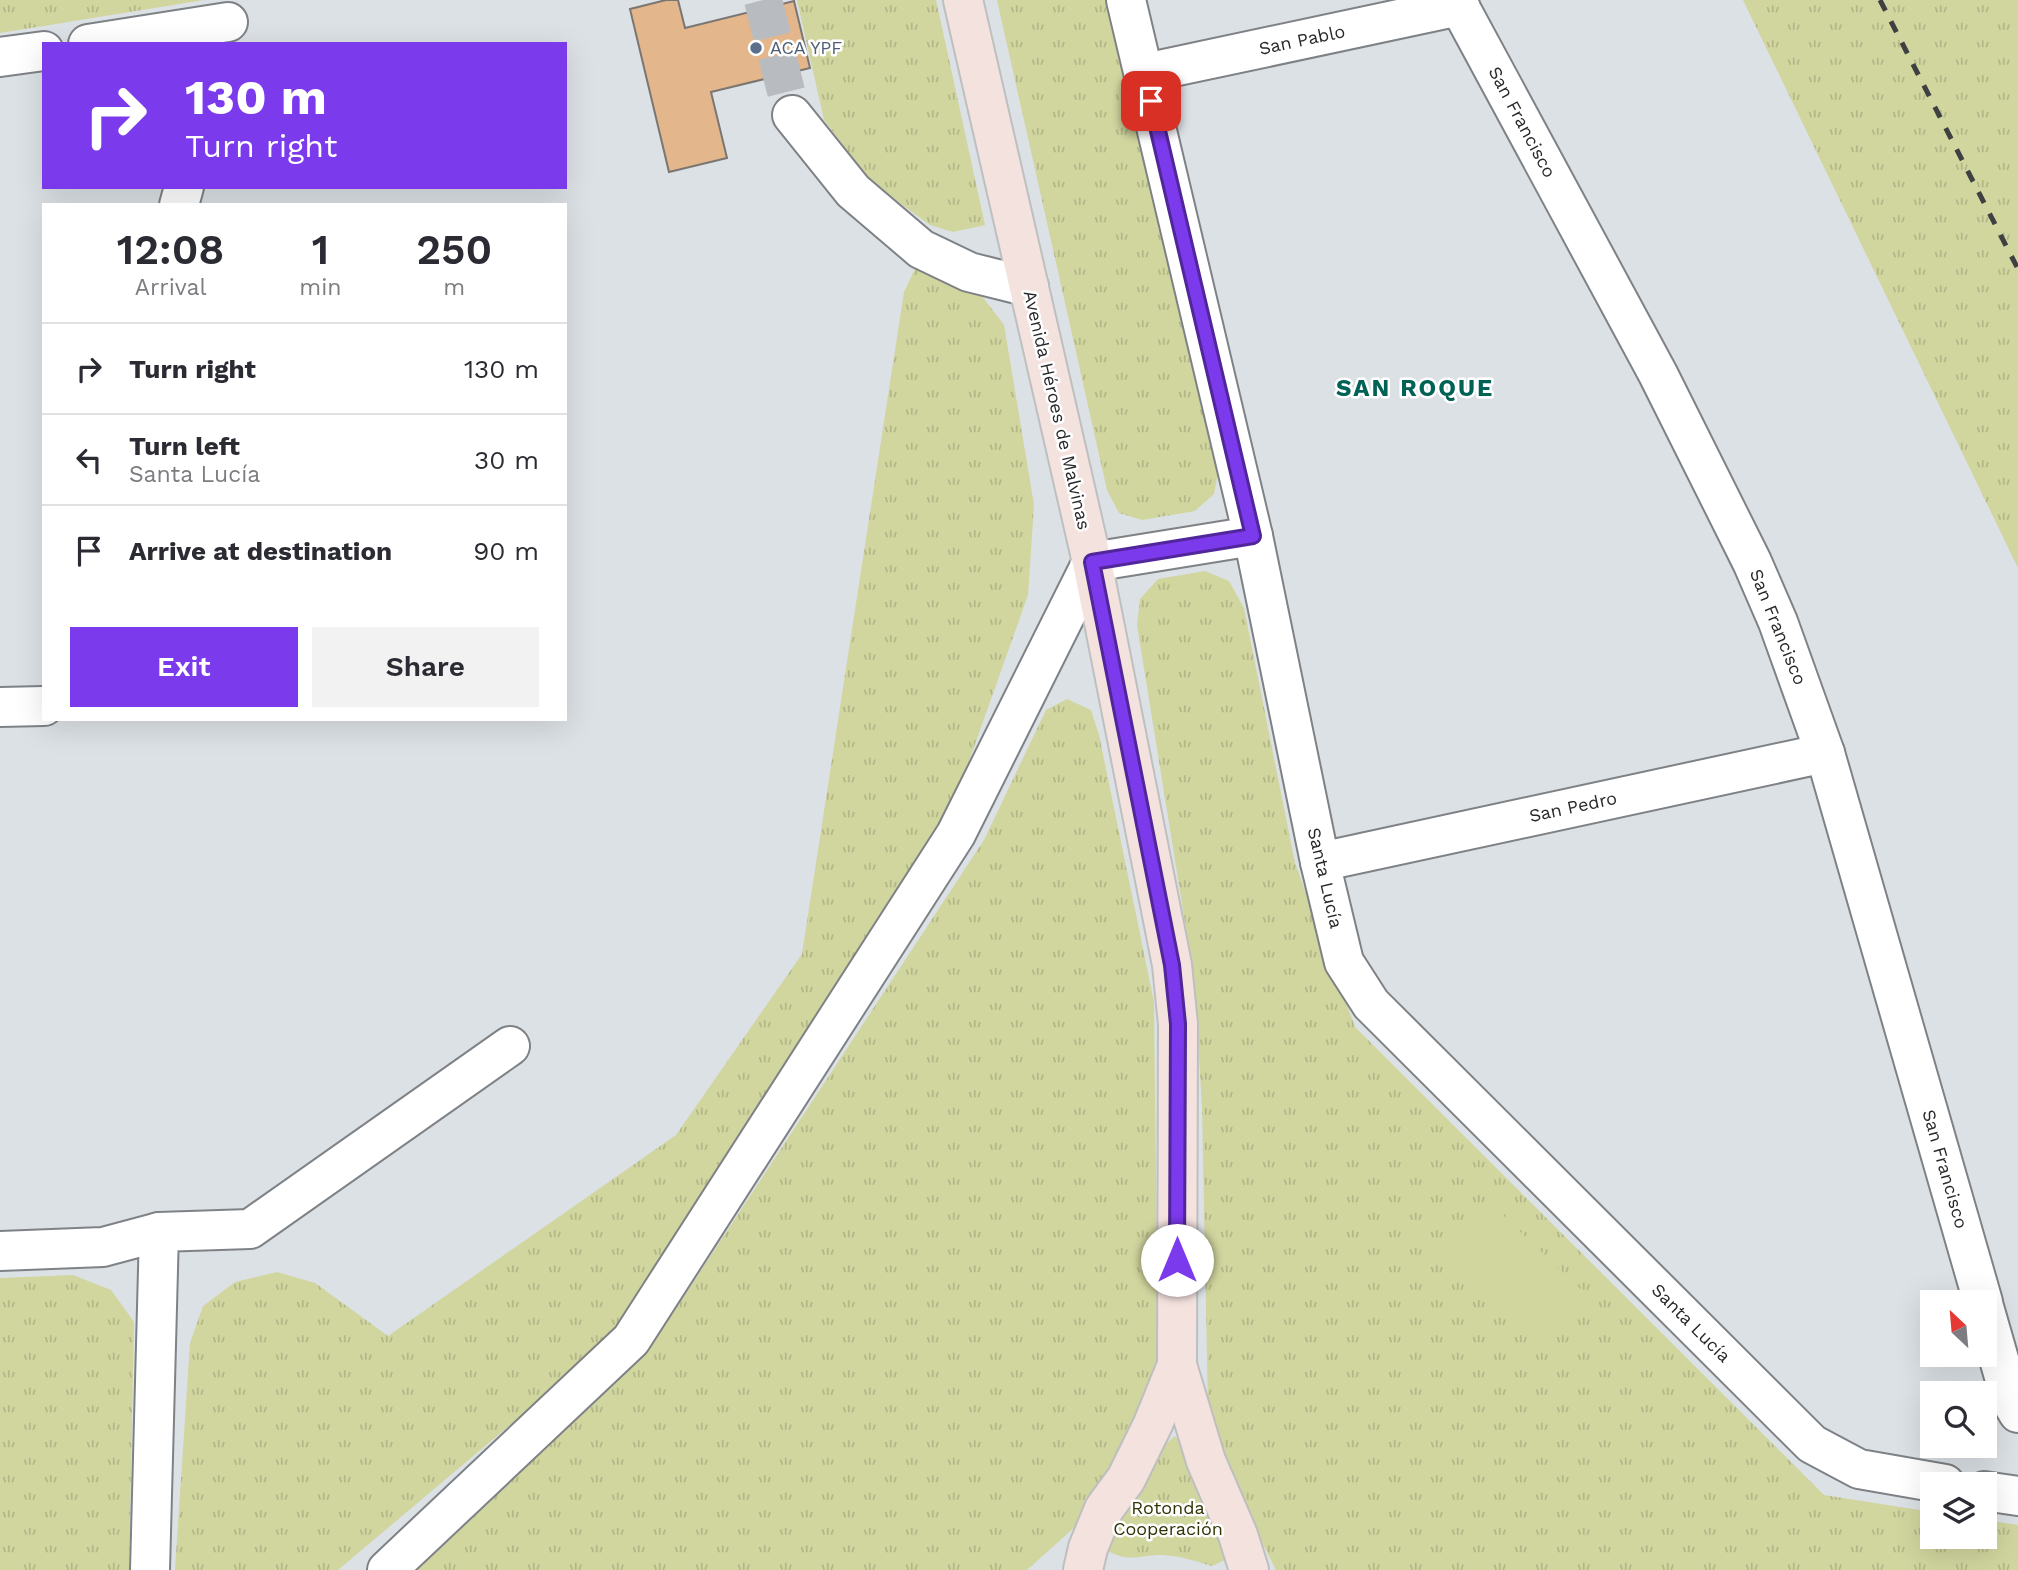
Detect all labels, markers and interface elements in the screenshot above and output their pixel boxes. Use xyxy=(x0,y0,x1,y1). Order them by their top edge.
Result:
street label: San Pablo xyxy=(1257,20,1347,59)
place label: ACA YPF xyxy=(770,37,842,58)
marker: ACA YPF xyxy=(748,40,764,56)
street label: San Francisco xyxy=(1484,63,1561,181)
text: 130 m xyxy=(185,68,327,126)
icon: right xyxy=(70,70,161,161)
pin xyxy=(1121,71,1181,131)
icon: arrive xyxy=(1132,82,1170,120)
text: Turn right xyxy=(185,127,337,165)
text: 12:08 xyxy=(117,225,225,274)
text: 1 xyxy=(312,225,329,274)
text: 250 xyxy=(416,225,492,274)
text: Arrival xyxy=(135,274,207,301)
text: min xyxy=(299,274,342,301)
text: m xyxy=(443,274,465,301)
street label: Avenida Héroes de Malvinas xyxy=(1020,288,1095,532)
icon: right xyxy=(70,350,108,388)
text: Turn right xyxy=(129,354,256,384)
text: 130 m xyxy=(464,354,539,384)
district label: SAN ROQUE xyxy=(1336,374,1494,402)
text: Turn left xyxy=(129,431,240,461)
icon: left xyxy=(70,441,108,479)
text: 30 m xyxy=(474,445,539,475)
text: Santa Lucía xyxy=(129,461,260,488)
icon: arrive xyxy=(70,532,108,570)
text: Arrive at destination xyxy=(129,536,392,566)
text: 90 m xyxy=(473,536,539,566)
street label: San Francisco xyxy=(1746,566,1811,688)
button: Exit xyxy=(70,627,298,707)
button: Share xyxy=(312,627,539,707)
street label: San Pedro xyxy=(1527,787,1619,826)
street label: Santa Lucía xyxy=(1304,825,1347,930)
street label: San Francisco xyxy=(1918,1107,1972,1231)
position arrow xyxy=(1140,1223,1214,1297)
street label: Santa Lucía xyxy=(1648,1279,1735,1366)
north arrow xyxy=(1920,1290,1997,1367)
map controls xyxy=(1920,1290,1997,1549)
button: search xyxy=(1920,1381,1997,1458)
button: layers xyxy=(1920,1472,1997,1549)
park label: Rotonda Cooperación xyxy=(1113,1497,1223,1539)

